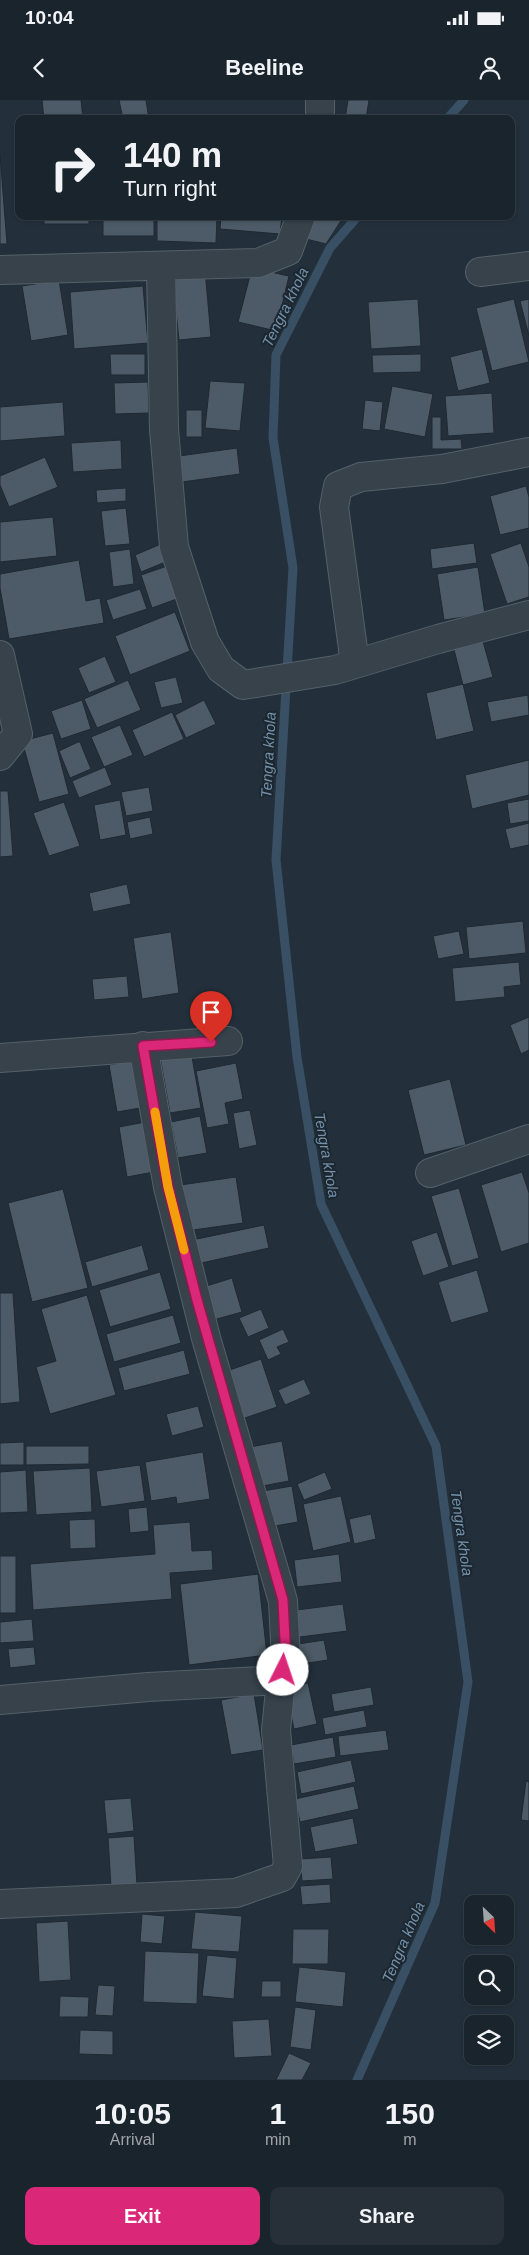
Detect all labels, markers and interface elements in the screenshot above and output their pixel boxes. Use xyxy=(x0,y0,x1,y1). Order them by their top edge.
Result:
text: 10:04 xyxy=(25,7,74,28)
icon: back xyxy=(25,54,53,82)
icon: person xyxy=(476,54,504,82)
text: Beeline xyxy=(225,55,304,80)
icon: right xyxy=(40,135,105,200)
text: 140 m xyxy=(123,135,222,174)
text: Turn right xyxy=(123,176,216,201)
water label: Tengra khola xyxy=(258,265,312,349)
water label: Tengra khola xyxy=(257,712,279,798)
pin xyxy=(190,991,232,1042)
icon: arrive xyxy=(197,998,225,1026)
water label: Tengra khola xyxy=(311,1111,343,1199)
water label: Tengra khola xyxy=(448,1489,476,1577)
position arrow xyxy=(256,1643,308,1695)
north arrow xyxy=(464,1895,514,1945)
map controls xyxy=(464,1895,514,2065)
water label: Tengra khola xyxy=(378,1899,428,1985)
button: search xyxy=(464,1955,514,2005)
button: layers xyxy=(464,2015,514,2065)
text: 10:05 xyxy=(94,2097,171,2130)
text: 1 xyxy=(269,2097,286,2130)
text: 150 xyxy=(385,2097,435,2130)
text: Arrival xyxy=(110,2131,155,2148)
text: min xyxy=(265,2131,291,2148)
text: m xyxy=(403,2131,416,2148)
button: Exit xyxy=(25,2187,260,2245)
button: Share xyxy=(270,2187,504,2245)

